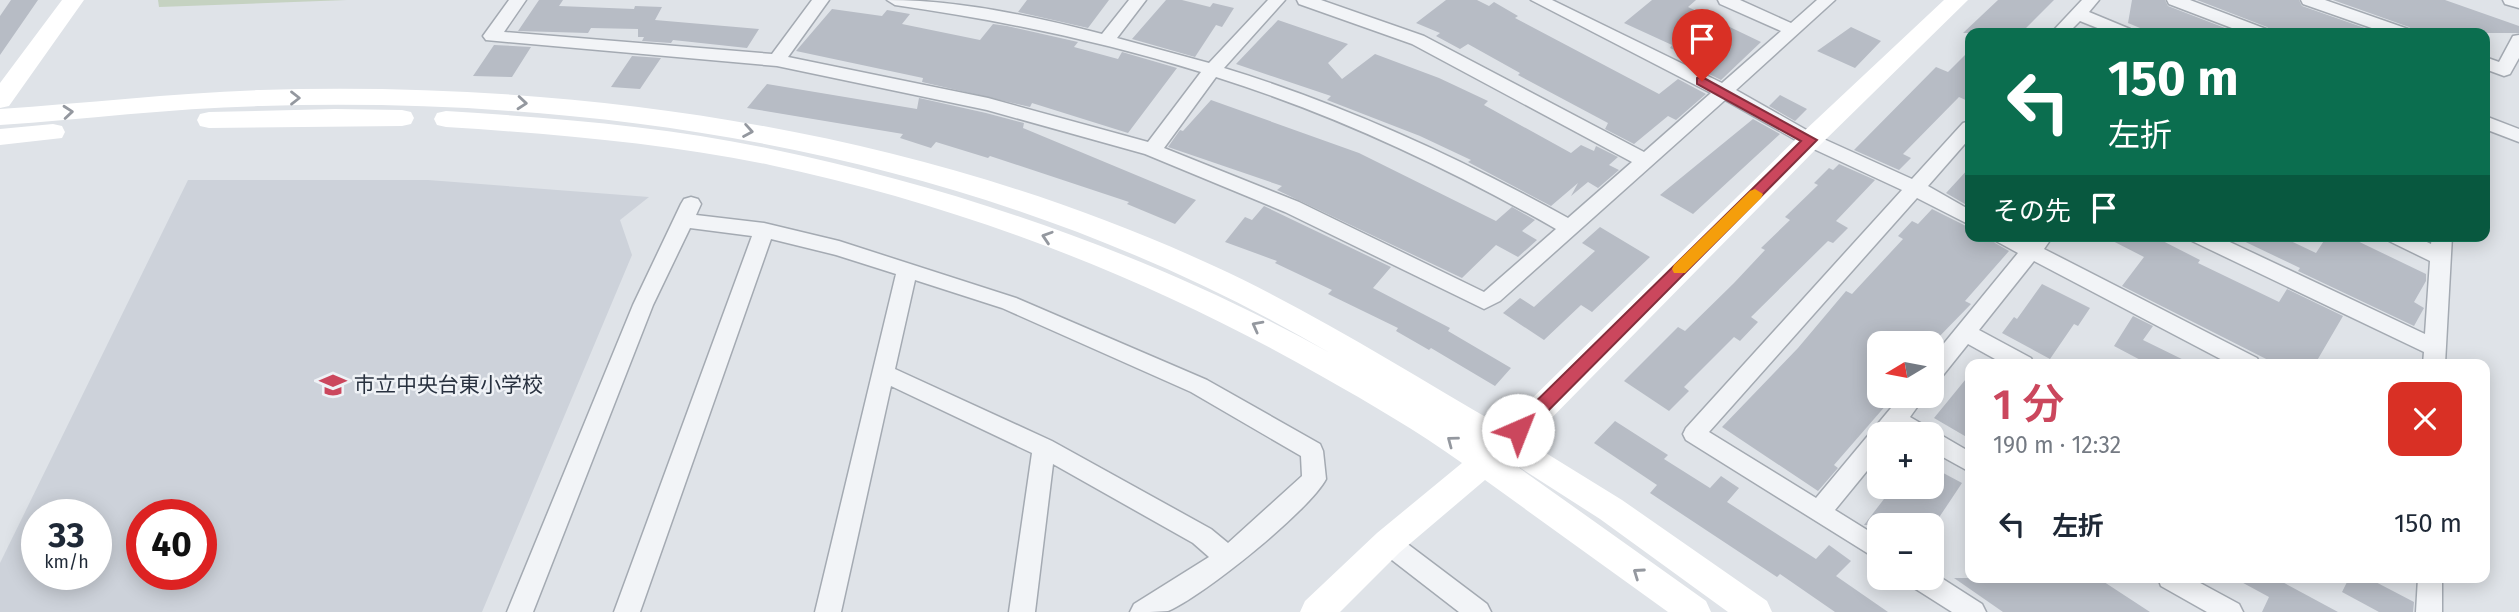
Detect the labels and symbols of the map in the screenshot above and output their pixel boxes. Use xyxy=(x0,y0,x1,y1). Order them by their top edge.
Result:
pin xyxy=(1672,9,1732,81)
one-way arrow xyxy=(290,90,301,106)
one-way arrow xyxy=(517,95,528,110)
one-way arrow xyxy=(63,105,74,120)
one-way arrow xyxy=(742,123,754,138)
one-way arrow xyxy=(1042,231,1054,245)
one-way arrow xyxy=(1251,320,1264,334)
north arrow xyxy=(1867,331,1944,408)
school or university icon: 市立中央台東小学校 xyxy=(318,370,348,400)
place label: 市立中央台東小学校 xyxy=(354,372,543,398)
position arrow xyxy=(1481,393,1555,467)
one-way arrow xyxy=(1448,437,1460,449)
speed limit sign: 40 xyxy=(126,499,217,590)
one-way arrow xyxy=(1633,569,1646,581)

